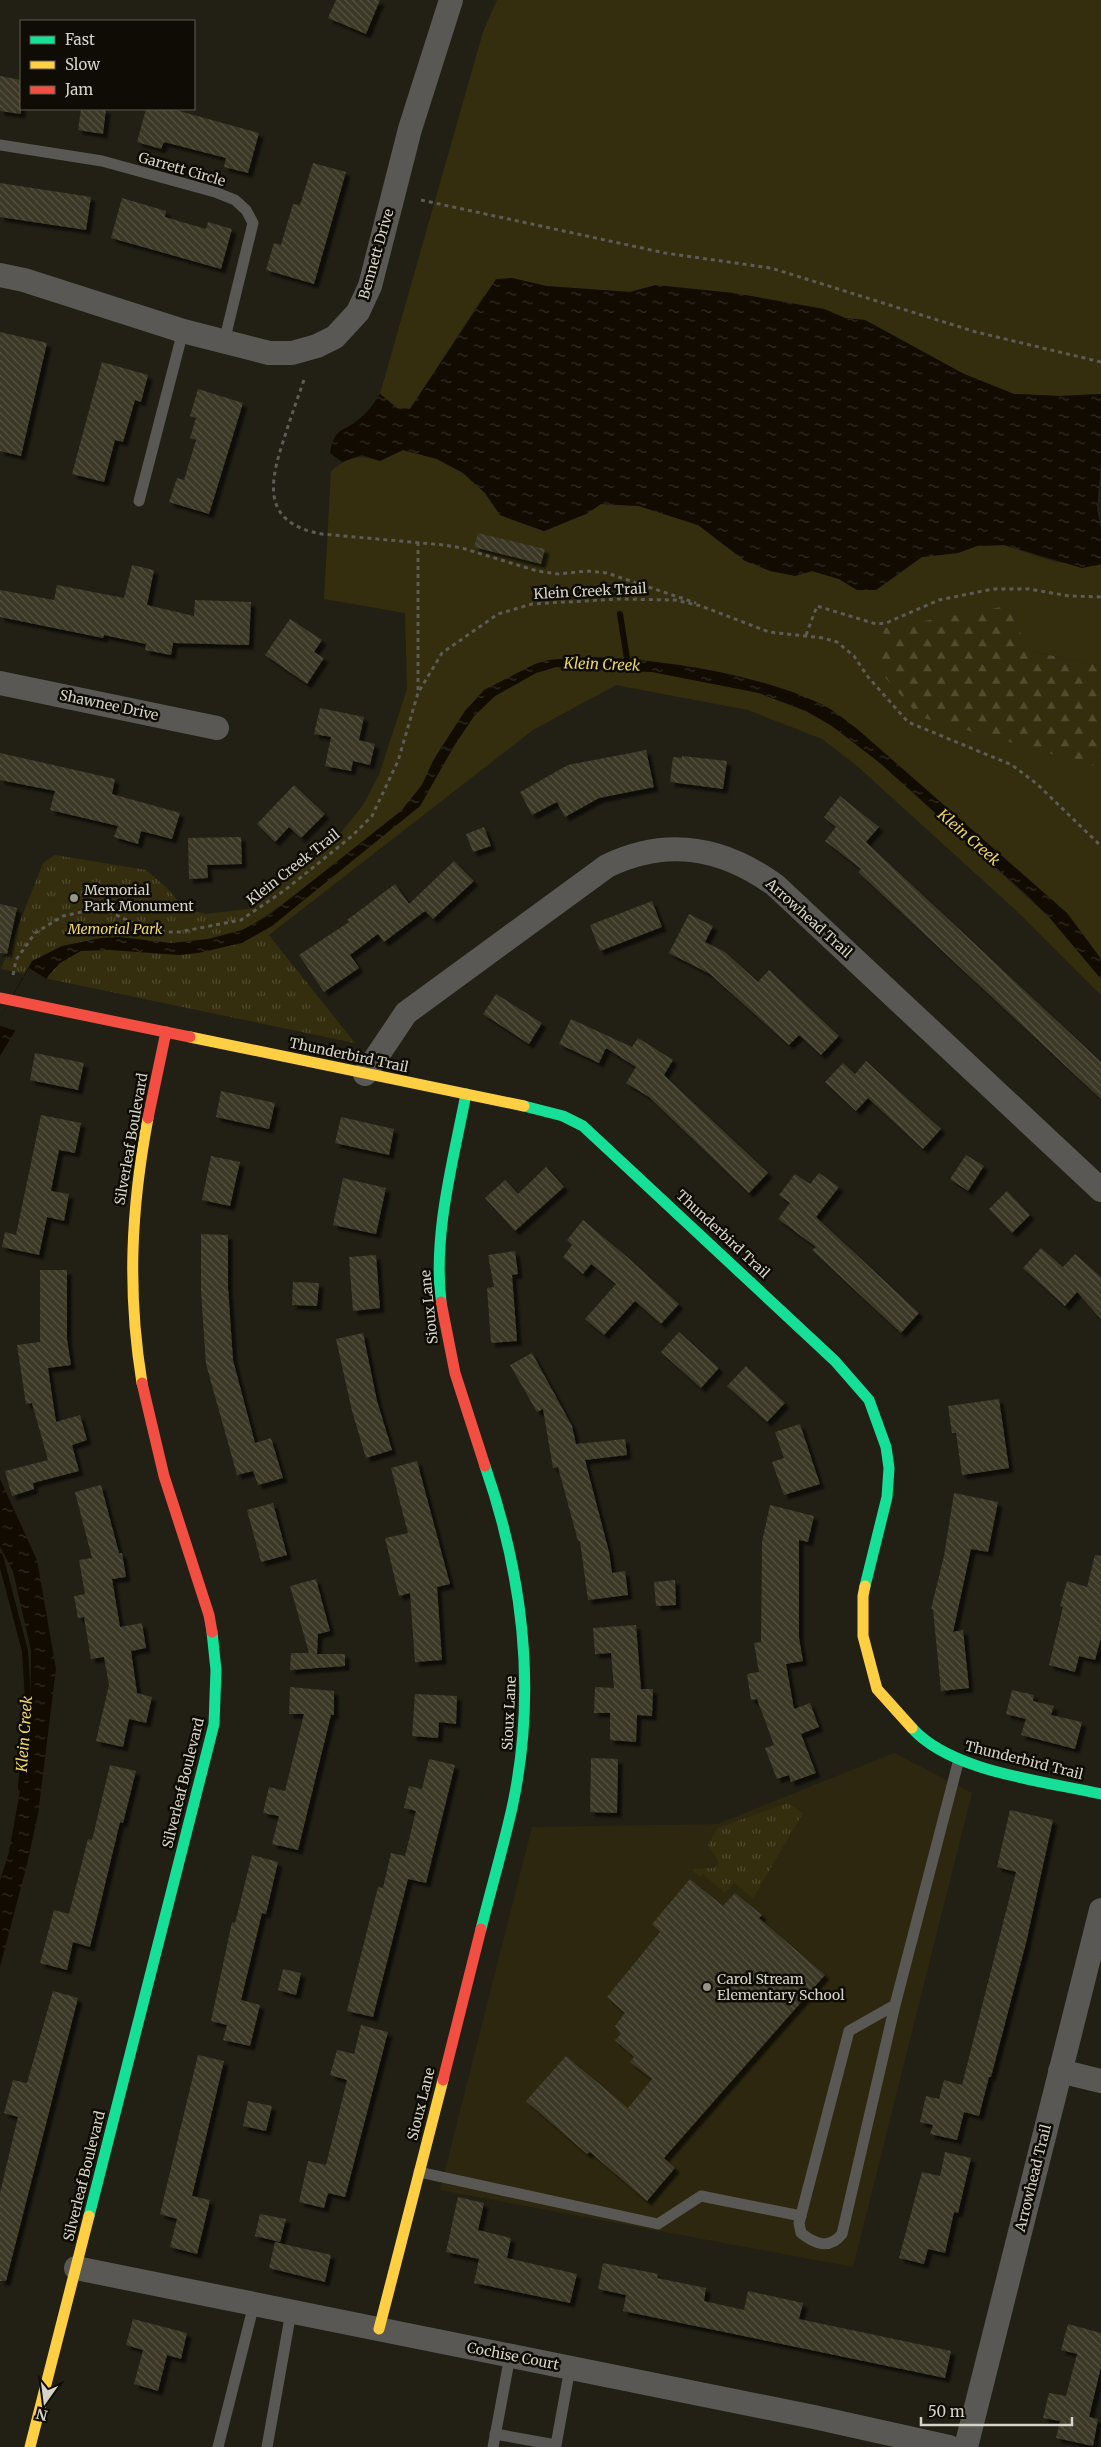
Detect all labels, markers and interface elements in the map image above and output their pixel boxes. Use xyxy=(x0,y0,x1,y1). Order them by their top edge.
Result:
legend xyxy=(20,20,195,110)
text: Fast xyxy=(65,30,95,49)
text: Slow xyxy=(65,55,100,74)
text: Jam xyxy=(64,80,93,99)
street label: Garrett Circle xyxy=(136,148,228,190)
street label: Bennett Drive xyxy=(354,207,398,301)
street label: Klein Creek Trail xyxy=(533,579,648,603)
water label: Klein Creek xyxy=(562,653,641,675)
street label: Shawnee Drive xyxy=(58,686,160,724)
water label: Klein Creek xyxy=(933,804,1005,870)
street label: Klein Creek Trail xyxy=(243,825,344,909)
street label: Arrowhead Trail xyxy=(761,874,856,962)
place label: Memorial Park Monument xyxy=(84,881,194,915)
marker: Memorial Park Monument xyxy=(68,892,80,904)
park label: Memorial Park xyxy=(67,920,163,938)
street label: Thunderbird Trail xyxy=(288,1034,411,1077)
street label: Silverleaf Boulevard xyxy=(111,1071,152,1206)
street label: Thunderbird Trail xyxy=(672,1186,774,1282)
street label: Sioux Lane xyxy=(416,1269,442,1345)
street label: Sioux Lane xyxy=(498,1675,520,1751)
water label: Klein Creek xyxy=(12,1694,36,1774)
street label: Silverleaf Boulevard xyxy=(158,1715,208,1850)
street label: Thunderbird Trail xyxy=(963,1737,1086,1784)
place label: Carol Stream Elementary School xyxy=(717,1970,845,2004)
marker: Carol Stream Elementary School xyxy=(701,1981,713,1993)
street label: Sioux Lane xyxy=(403,2066,439,2142)
street label: Silverleaf Boulevard xyxy=(59,2108,109,2243)
street label: Arrowhead Trail xyxy=(1011,2122,1055,2235)
street label: Cochise Court xyxy=(465,2338,561,2374)
north arrow xyxy=(20,2377,70,2427)
scale bar xyxy=(921,2394,1072,2426)
text: 50 m xyxy=(928,2402,965,2421)
text: N xyxy=(34,2405,49,2425)

